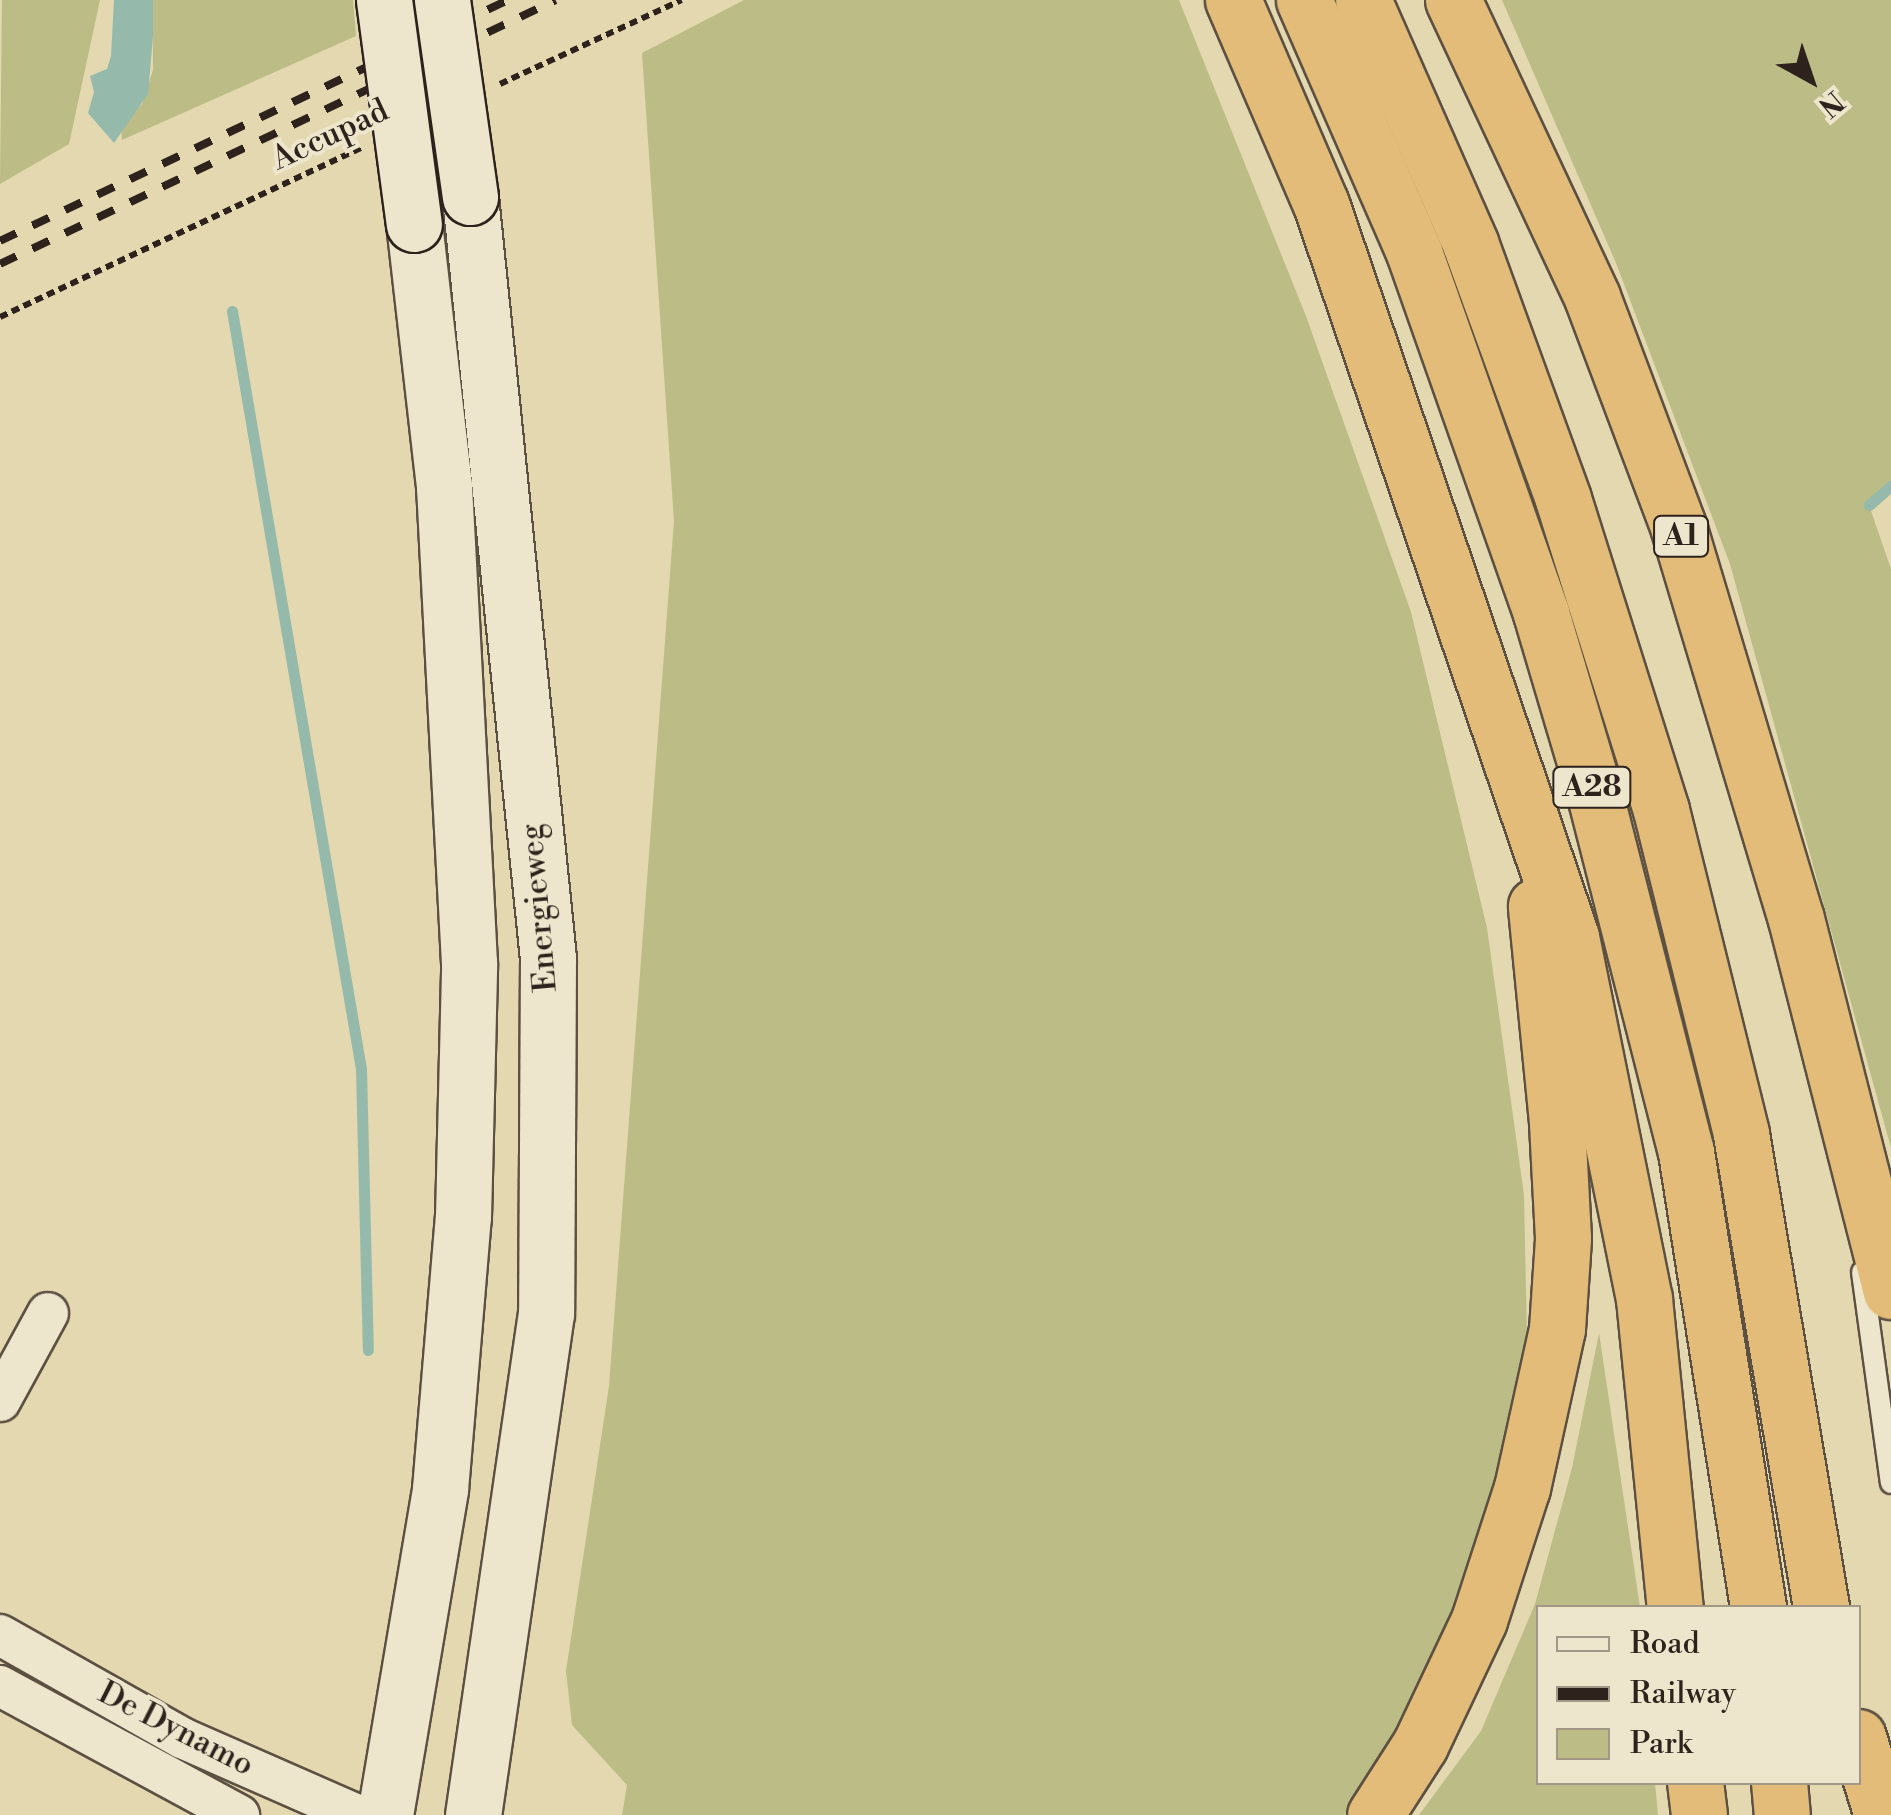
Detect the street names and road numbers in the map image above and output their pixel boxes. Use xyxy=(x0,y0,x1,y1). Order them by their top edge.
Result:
street label: Accupad xyxy=(265,91,395,179)
road number: A1 xyxy=(1651,511,1711,561)
road number: A28 xyxy=(1552,762,1632,812)
street label: Energieweg xyxy=(513,822,565,994)
street label: De Dynamo xyxy=(92,1673,260,1785)

